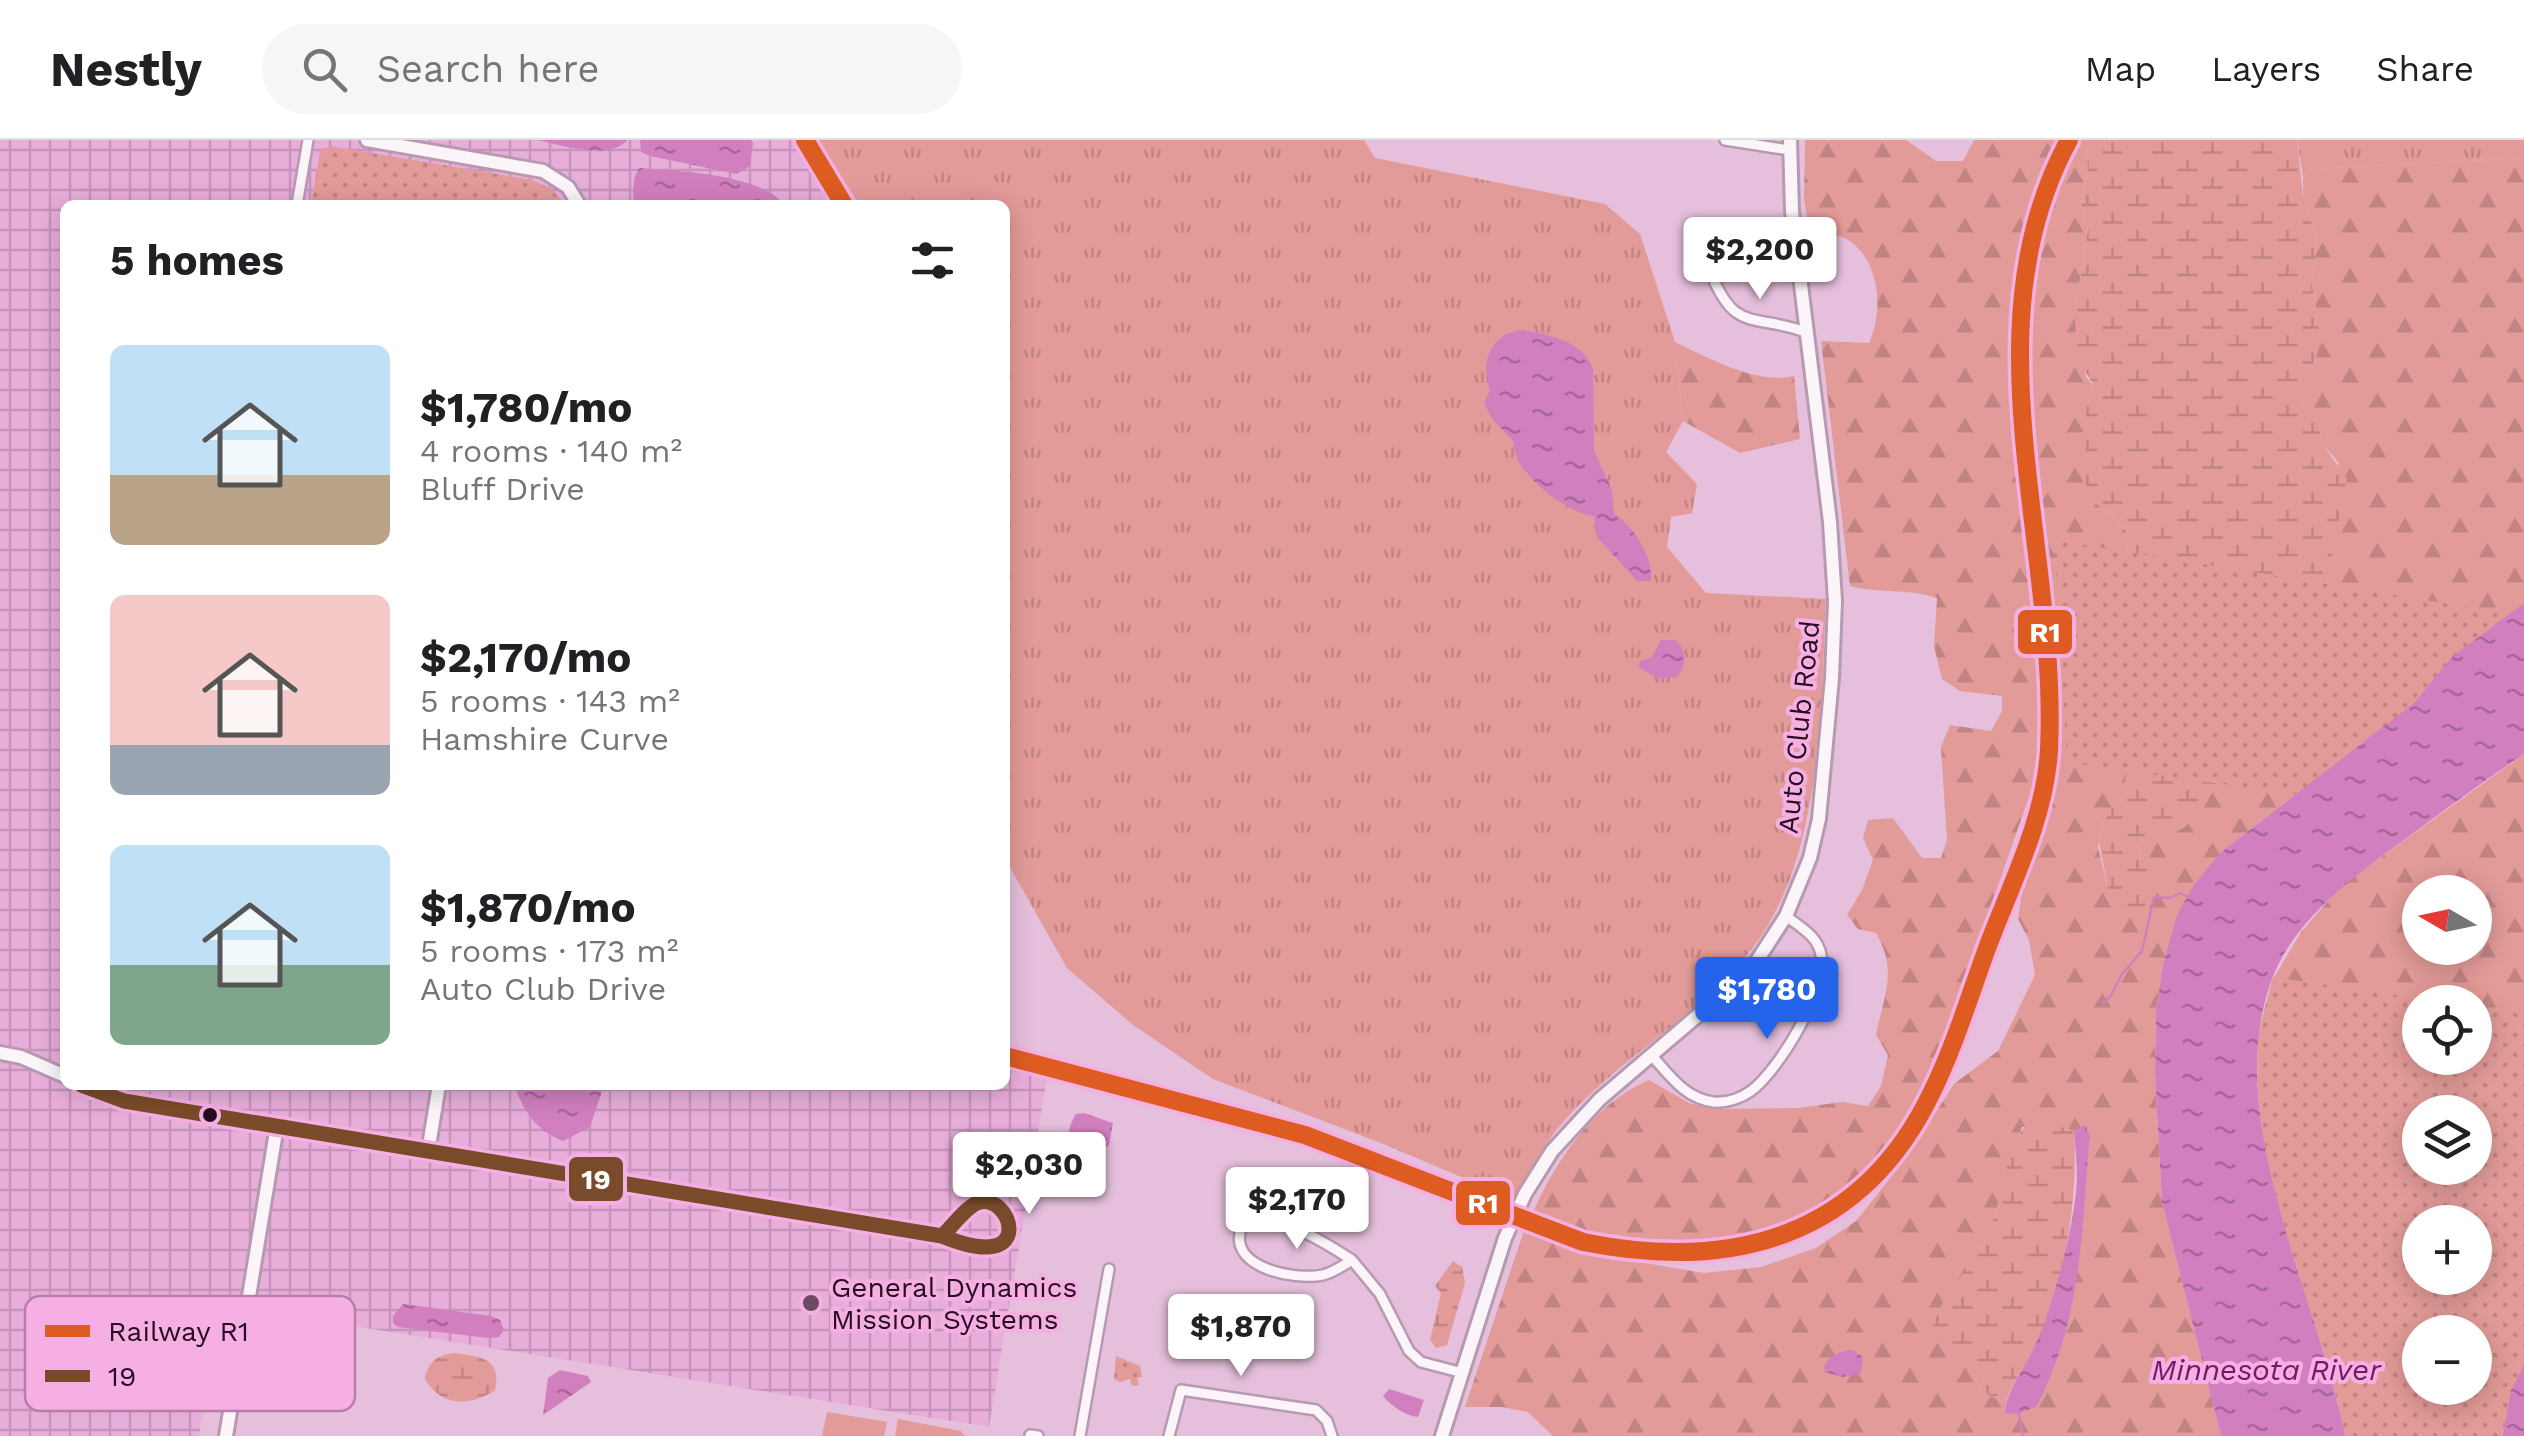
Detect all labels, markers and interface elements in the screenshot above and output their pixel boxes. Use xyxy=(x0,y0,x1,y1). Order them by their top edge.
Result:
search box xyxy=(262,24,962,114)
text: Nestly xyxy=(50,41,202,98)
icon: search xyxy=(297,42,352,97)
text: Search here xyxy=(377,47,599,91)
text: Map xyxy=(2085,48,2156,90)
text: Layers xyxy=(2211,48,2321,90)
text: Share xyxy=(2376,48,2474,90)
pin: $2,200 xyxy=(1679,217,1841,302)
text: $2,200 xyxy=(1705,230,1815,268)
icon: filters xyxy=(905,233,960,288)
text: 5 homes xyxy=(110,236,284,285)
text: $1,780/mo xyxy=(420,383,632,432)
icon: home xyxy=(190,385,310,505)
text: 4 rooms · 140 m² xyxy=(420,432,682,470)
text: Bluff Drive xyxy=(420,470,585,508)
line badge: R1 xyxy=(2016,608,2074,656)
text: R1 xyxy=(2029,616,2061,649)
street label: Auto Club Road xyxy=(1771,619,1827,835)
text: $2,170/mo xyxy=(420,633,631,682)
icon: home xyxy=(190,635,310,755)
text: 5 rooms · 143 m² xyxy=(420,682,680,720)
text: Hamshire Curve xyxy=(420,720,669,758)
north arrow xyxy=(2402,875,2492,965)
map controls xyxy=(2402,875,2492,1405)
text: $1,870/mo xyxy=(420,883,636,932)
icon: home xyxy=(190,885,310,1005)
text: 5 rooms · 173 m² xyxy=(420,932,678,970)
pin: $1,780 xyxy=(1686,957,1848,1042)
text: Auto Club Drive xyxy=(420,970,666,1008)
text: $1,780 xyxy=(1717,970,1817,1008)
button: locate xyxy=(2402,985,2492,1075)
button: layers xyxy=(2402,1095,2492,1185)
unlabelled marker xyxy=(200,1105,220,1125)
pin: $2,030 xyxy=(948,1132,1110,1217)
text: $2,030 xyxy=(975,1145,1083,1183)
line badge: 19 xyxy=(567,1155,625,1203)
text: 19 xyxy=(581,1163,611,1196)
pin: $2,170 xyxy=(1216,1167,1378,1252)
line badge: R1 xyxy=(1454,1179,1512,1227)
text: $2,170 xyxy=(1248,1180,1346,1218)
text: R1 xyxy=(1467,1187,1499,1220)
button: + xyxy=(2402,1205,2492,1295)
place label: General Dynamics Mission Systems xyxy=(831,1271,1077,1336)
marker: General Dynamics Mission Systems xyxy=(800,1292,822,1314)
pin: $1,870 xyxy=(1160,1294,1322,1379)
legend xyxy=(25,1296,355,1411)
text: $1,870 xyxy=(1190,1307,1292,1345)
text: Railway R1 xyxy=(108,1315,249,1348)
button: − xyxy=(2402,1315,2492,1405)
water label: Minnesota River xyxy=(2151,1352,2382,1387)
text: 19 xyxy=(108,1360,136,1393)

